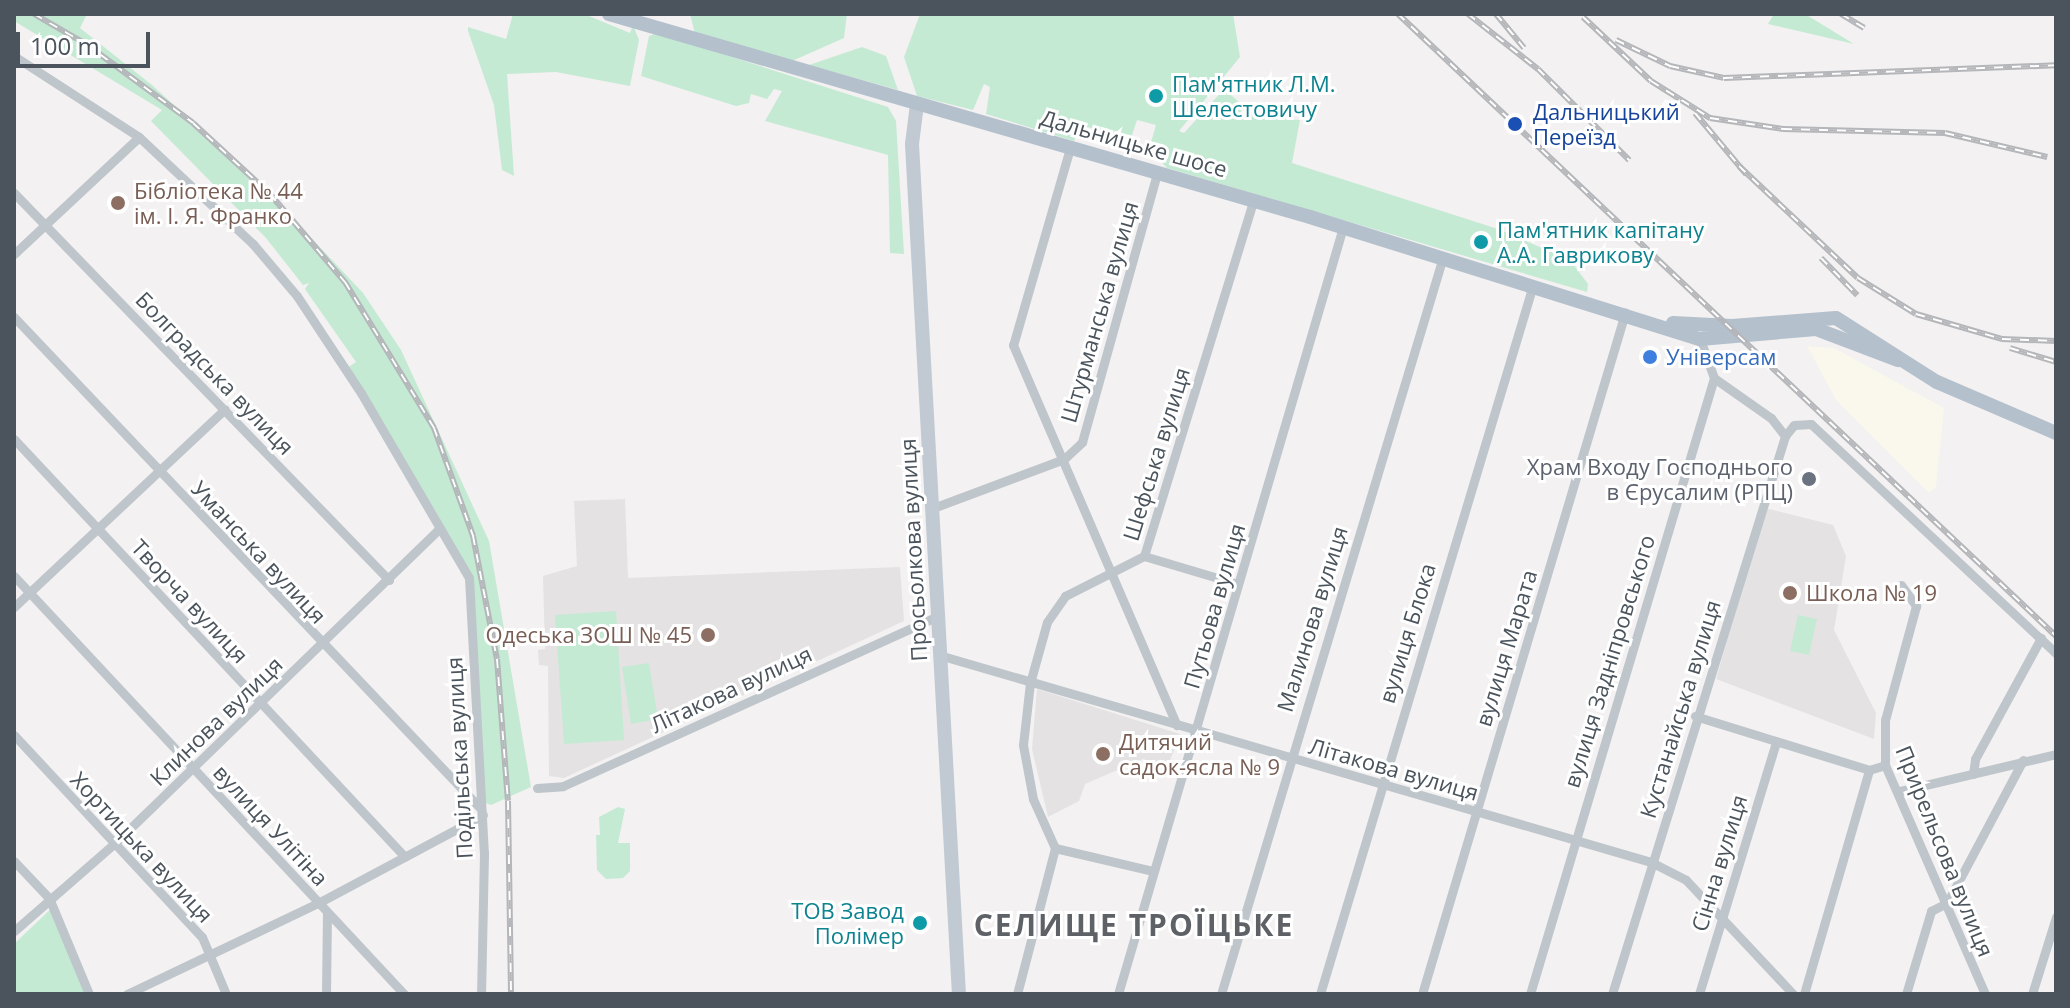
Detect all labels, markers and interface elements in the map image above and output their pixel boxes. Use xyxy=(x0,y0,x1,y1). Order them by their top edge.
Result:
scale bar xyxy=(20,16,154,66)
text: 100 m xyxy=(30,29,100,62)
place label: Пам'ятник Л.М. Шелестовичу xyxy=(1172,70,1336,122)
marker: Пам'ятник Л.М. Шелестовичу xyxy=(1147,87,1165,105)
place label: Дальницький Переїзд xyxy=(1533,98,1680,150)
street label: Дальницьке шосе xyxy=(1038,104,1230,182)
marker: Дальницький Переїзд xyxy=(1504,113,1526,135)
place label: Бібліотека № 44 ім. І. Я. Франко xyxy=(134,177,303,228)
marker: Бібліотека № 44 ім. І. Я. Франко xyxy=(109,194,127,212)
street label: Штурманська вулиця xyxy=(1055,198,1143,426)
place label: Пам'ятник капітану А.А. Гаврикову xyxy=(1497,216,1704,268)
marker: Пам'ятник капітану А.А. Гаврикову xyxy=(1472,233,1490,251)
street label: Болградська вулиця xyxy=(130,286,300,460)
place label: Універсам xyxy=(1666,344,1776,370)
marker: Універсам xyxy=(1641,348,1659,366)
street label: Шефська вулиця xyxy=(1117,364,1195,544)
street label: Просьолкова вулиця xyxy=(894,438,932,662)
place label: Храм Входу Господнього в Єрусалим (РПЦ) xyxy=(1527,453,1793,504)
marker: Храм Входу Господнього в Єрусалим (РПЦ) xyxy=(1800,470,1818,488)
street label: Уманська вулиця xyxy=(186,475,332,629)
street label: Путьова вулиця xyxy=(1178,520,1250,692)
street label: Малинова вулиця xyxy=(1271,523,1353,715)
street label: вулиця Задніпровського xyxy=(1558,531,1660,791)
street label: Творча вулиця xyxy=(126,534,254,668)
street label: вулиця Блока xyxy=(1373,560,1441,706)
street label: вулиця Марата xyxy=(1470,567,1542,729)
place label: Школа № 19 xyxy=(1806,580,1937,606)
marker: Школа № 19 xyxy=(1781,584,1799,602)
street label: Кустанайська вулиця xyxy=(1634,597,1726,821)
place label: Одеська ЗОШ № 45 xyxy=(485,622,692,648)
marker: Одеська ЗОШ № 45 xyxy=(699,626,717,644)
street label: Літакова вулиця xyxy=(646,640,816,738)
street label: Клинова вулиця xyxy=(144,651,288,791)
street label: Подільська вулиця xyxy=(441,656,477,860)
place label: Дитячий садок-ясла № 9 xyxy=(1119,728,1280,780)
street label: Літакова вулиця xyxy=(1306,732,1482,806)
street label: Прирельсова вулиця xyxy=(1891,742,1999,960)
marker: Дитячий садок-ясла № 9 xyxy=(1094,745,1112,763)
street label: вулиця Улітіна xyxy=(208,759,334,891)
street label: Хортицька вулиця xyxy=(66,766,218,928)
street label: Сінна вулиця xyxy=(1686,792,1752,934)
place label: ТОВ Завод Полімер xyxy=(791,897,904,948)
district label: СЕЛИЩЕ ТРОЇЦЬКЕ xyxy=(974,907,1294,943)
marker: ТОВ Завод Полімер xyxy=(911,914,929,932)

